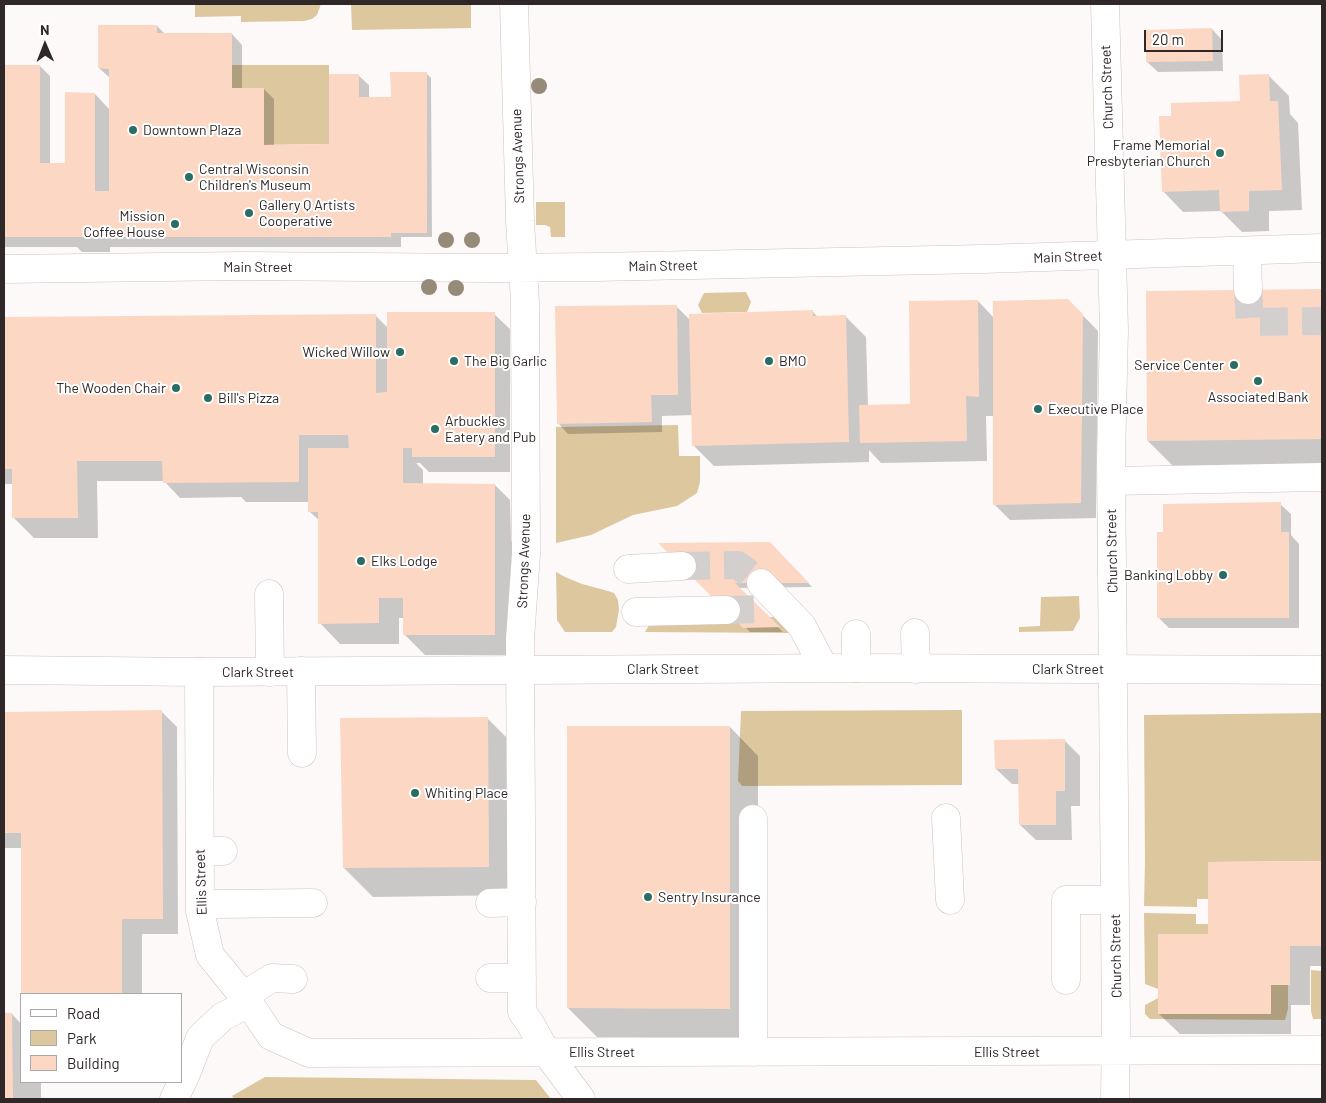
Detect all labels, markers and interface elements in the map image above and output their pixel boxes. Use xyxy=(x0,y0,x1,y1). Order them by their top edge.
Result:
north arrow xyxy=(20,20,70,70)
scale bar xyxy=(1146,20,1225,52)
text: N xyxy=(40,21,50,38)
text: 20 m xyxy=(1152,30,1184,48)
street label: Church Street xyxy=(1097,45,1117,129)
street label: Strongs Avenue xyxy=(508,108,528,204)
place label: Downtown Plaza xyxy=(143,122,241,138)
marker: Downtown Plaza xyxy=(127,124,139,136)
place label: Frame Memorial Presbyterian Church xyxy=(1087,137,1210,170)
marker: Frame Memorial Presbyterian Church xyxy=(1214,147,1226,159)
place label: Central Wisconsin Children's Museum xyxy=(199,161,311,193)
marker: Central Wisconsin Children's Museum xyxy=(183,171,195,183)
place label: Gallery Q Artists Cooperative xyxy=(259,197,355,230)
marker: Gallery Q Artists Cooperative xyxy=(243,207,255,219)
place label: Mission Coffee House xyxy=(83,208,165,240)
marker: Mission Coffee House xyxy=(169,218,181,230)
street label: Main Street xyxy=(1033,247,1103,267)
street label: Main Street xyxy=(628,257,698,275)
street label: Main Street xyxy=(223,259,293,275)
place label: Wicked Willow xyxy=(302,344,390,360)
marker: Wicked Willow xyxy=(394,346,406,358)
place label: The Big Garlic xyxy=(464,353,547,369)
place label: BMO xyxy=(779,353,806,369)
marker: The Big Garlic xyxy=(448,355,460,367)
marker: BMO xyxy=(763,355,775,367)
place label: Service Center xyxy=(1134,357,1224,373)
marker: Service Center xyxy=(1228,359,1240,371)
marker: Associated Bank xyxy=(1252,375,1264,387)
place label: The Wooden Chair xyxy=(56,380,166,396)
marker: The Wooden Chair xyxy=(170,382,182,394)
place label: Associated Bank xyxy=(1208,389,1308,405)
place label: Bill's Pizza xyxy=(218,390,279,406)
marker: Bill's Pizza xyxy=(202,392,214,404)
place label: Executive Place xyxy=(1048,401,1144,417)
marker: Executive Place xyxy=(1032,403,1044,415)
place label: Arbuckles Eatery and Pub xyxy=(445,413,536,446)
marker: Arbuckles Eatery and Pub xyxy=(429,423,441,435)
street label: Church Street xyxy=(1103,509,1121,593)
street label: Strongs Avenue xyxy=(514,513,534,609)
place label: Elks Lodge xyxy=(371,553,437,569)
marker: Elks Lodge xyxy=(355,555,367,567)
place label: Banking Lobby xyxy=(1124,567,1213,583)
marker: Banking Lobby xyxy=(1217,569,1229,581)
street label: Clark Street xyxy=(627,661,699,677)
street label: Clark Street xyxy=(1032,661,1104,677)
street label: Clark Street xyxy=(222,664,294,680)
place label: Whiting Place xyxy=(425,785,508,801)
marker: Whiting Place xyxy=(409,787,421,799)
street label: Ellis Street xyxy=(191,849,211,915)
place label: Sentry Insurance xyxy=(658,889,761,905)
marker: Sentry Insurance xyxy=(642,891,654,903)
street label: Church Street xyxy=(1107,914,1125,998)
legend xyxy=(20,993,182,1083)
text: Road xyxy=(67,1004,100,1022)
text: Park xyxy=(67,1029,96,1047)
street label: Ellis Street xyxy=(569,1044,635,1060)
street label: Ellis Street xyxy=(974,1044,1040,1060)
text: Building xyxy=(67,1054,120,1072)

